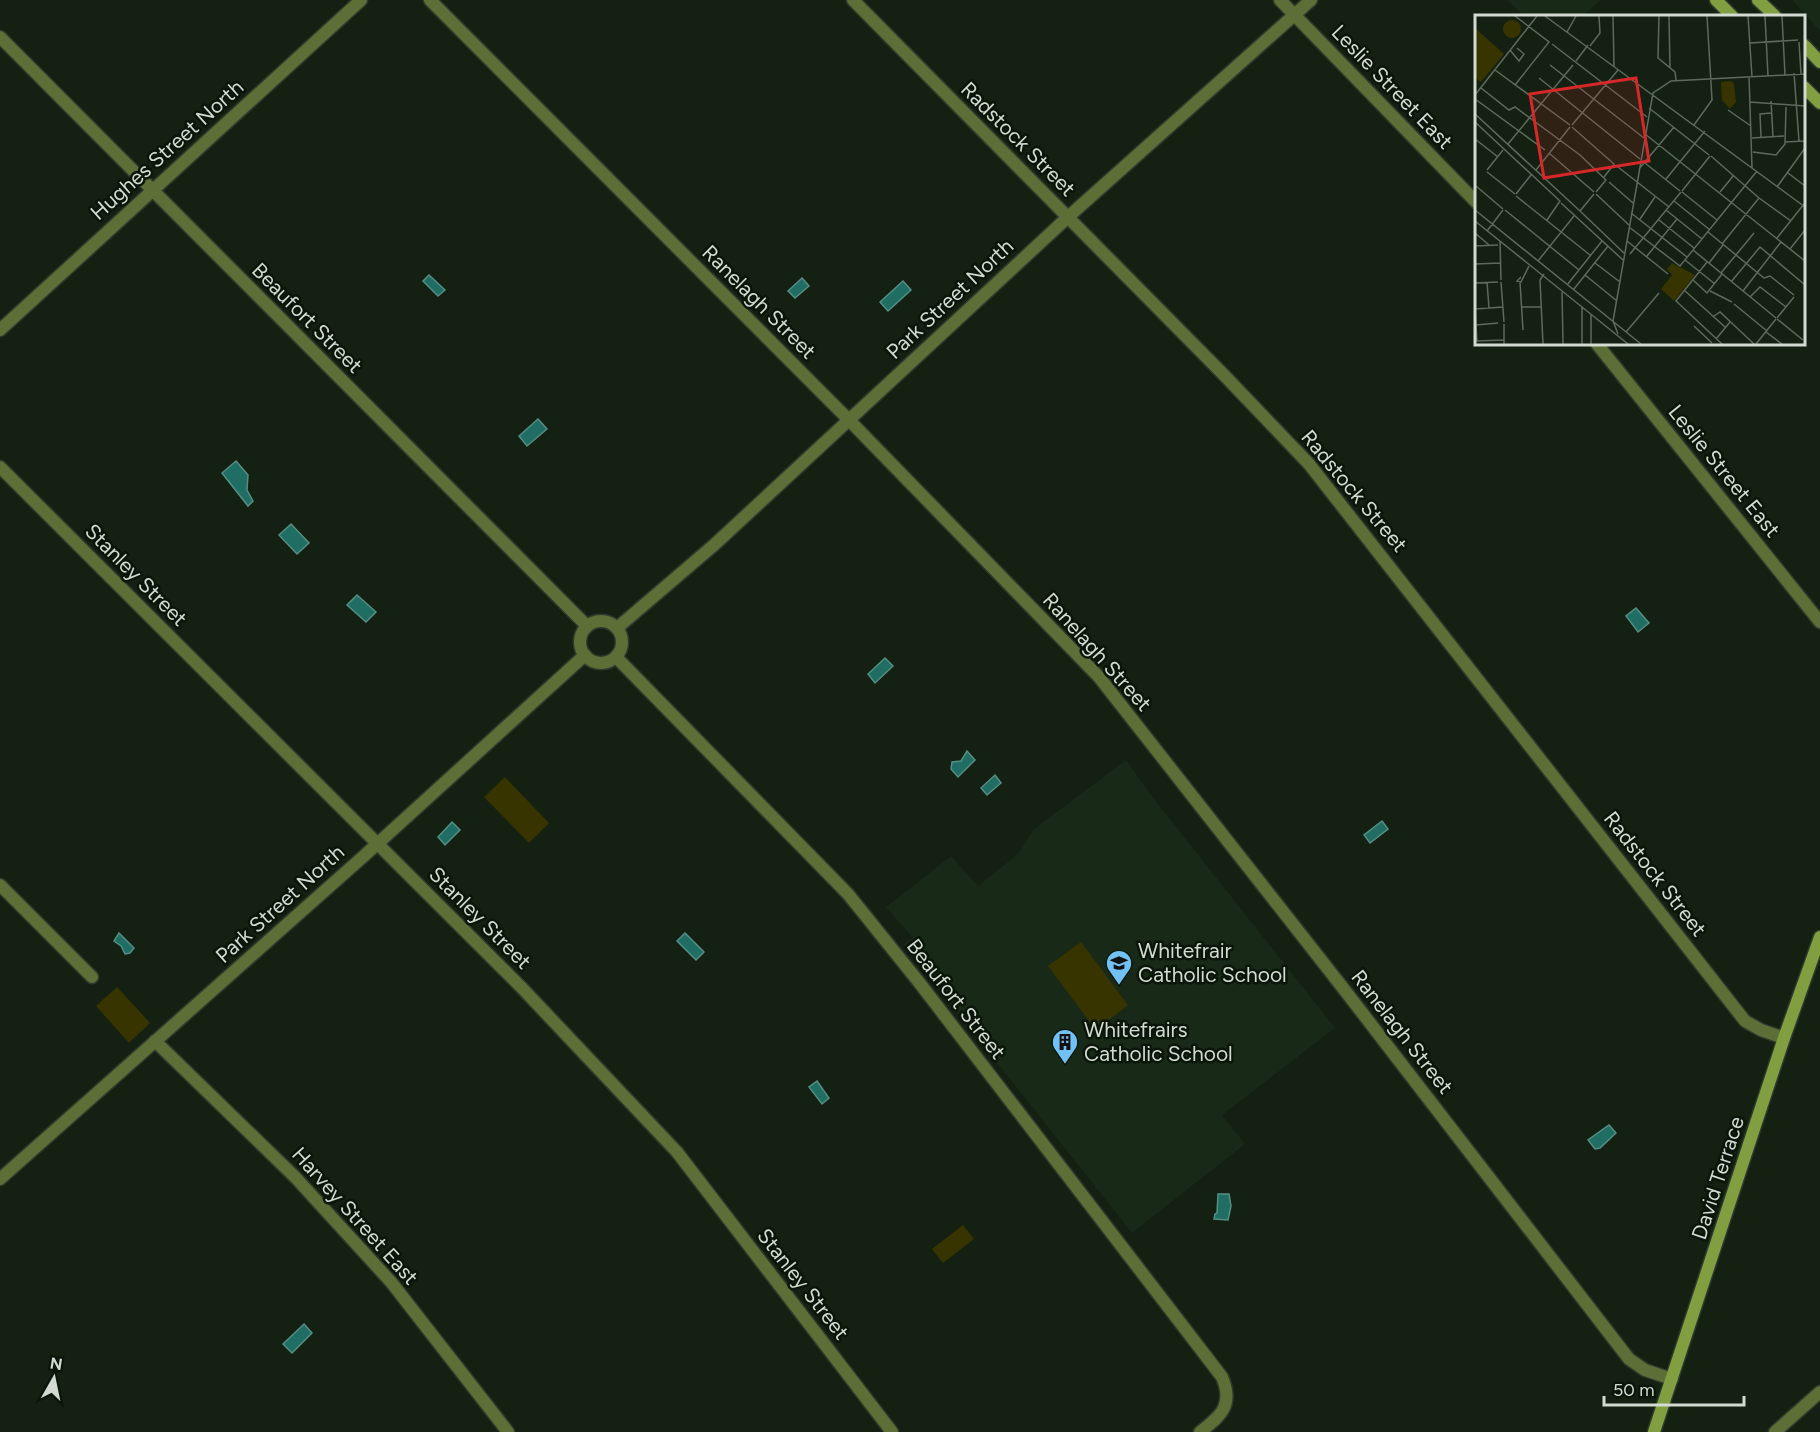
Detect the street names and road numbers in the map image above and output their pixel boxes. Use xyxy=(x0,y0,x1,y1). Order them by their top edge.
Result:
street label: Leslie Street East xyxy=(1327,19,1458,154)
street label: Hughes Street North xyxy=(85,74,248,225)
street label: Radstock Street xyxy=(956,76,1081,201)
street label: Park Street North xyxy=(881,233,1018,364)
street label: Ranelagh Street xyxy=(697,240,821,364)
street label: Beaufort Street xyxy=(247,257,368,378)
street label: Leslie Street East xyxy=(1663,399,1785,542)
street label: Radstock Street xyxy=(1296,425,1413,557)
street label: Stanley Street xyxy=(80,518,193,631)
street label: Ranelagh Street xyxy=(1038,587,1157,716)
street label: Radstock Street xyxy=(1599,806,1712,941)
street label: Park Street North xyxy=(210,839,349,968)
street label: Stanley Street xyxy=(424,861,537,974)
street label: Beaufort Street xyxy=(902,934,1011,1064)
street label: Ranelagh Street xyxy=(1346,965,1459,1099)
street label: David Terrace xyxy=(1686,1113,1749,1242)
street label: Harvey Street East xyxy=(287,1142,424,1290)
street label: Stanley Street xyxy=(752,1223,855,1344)

